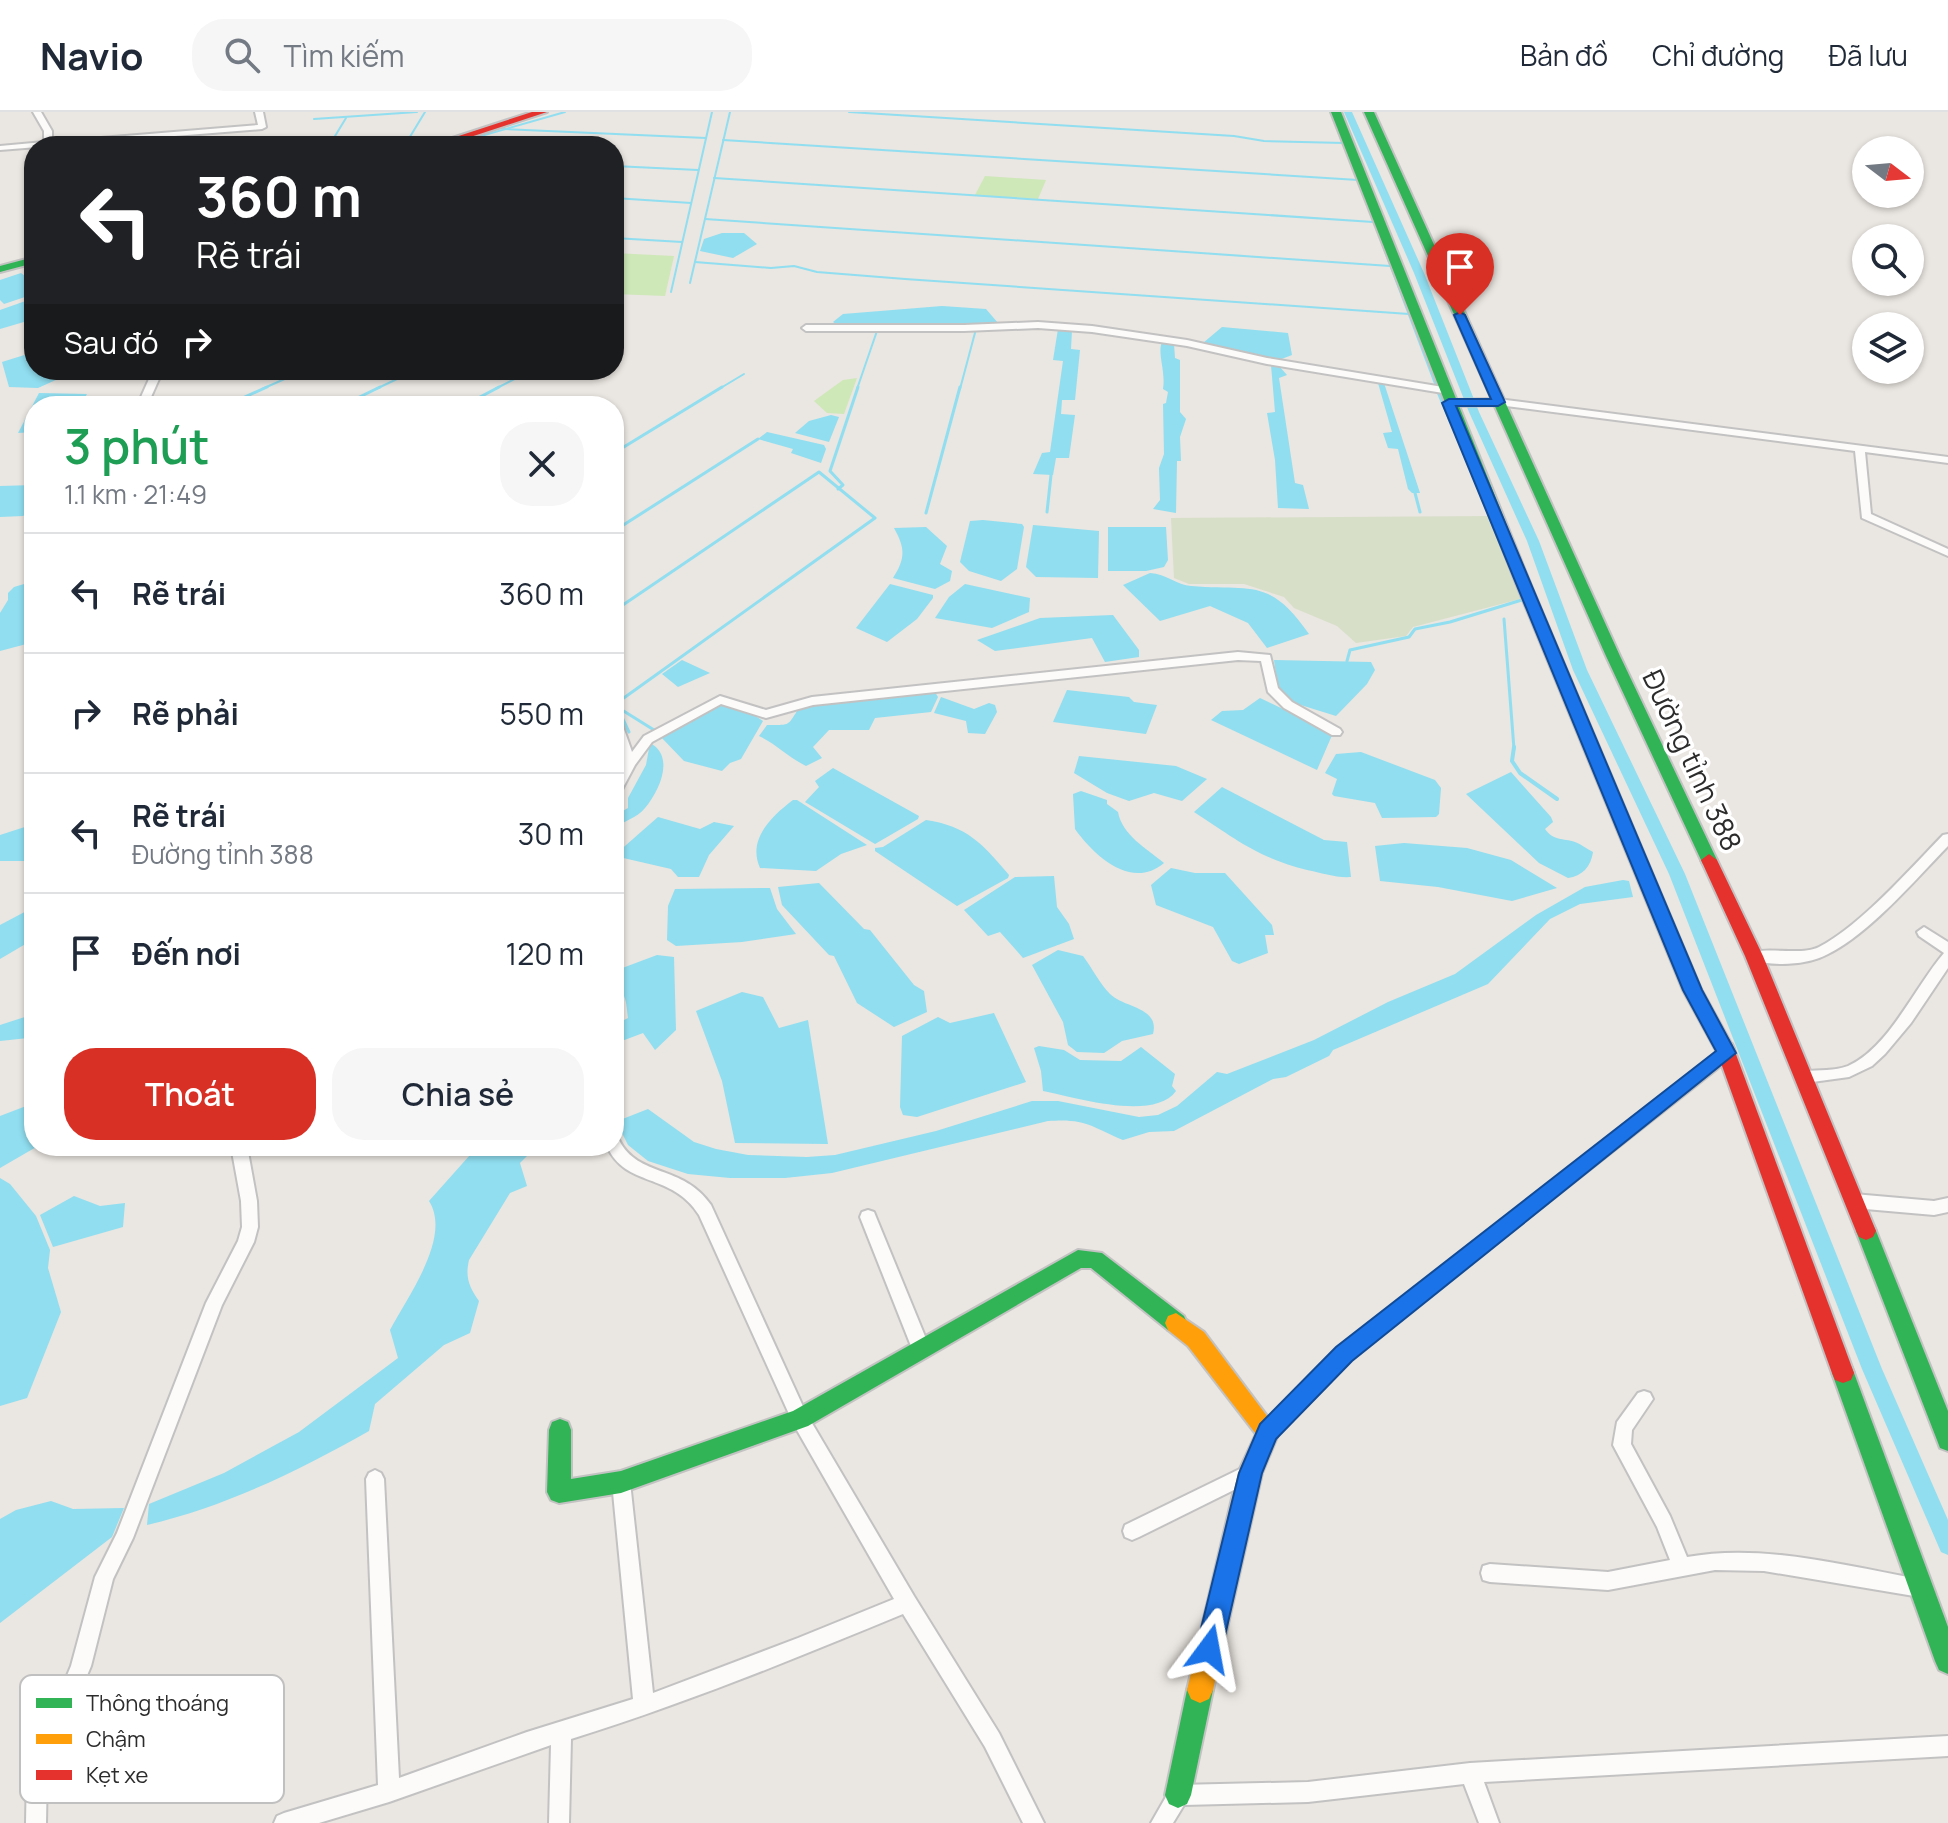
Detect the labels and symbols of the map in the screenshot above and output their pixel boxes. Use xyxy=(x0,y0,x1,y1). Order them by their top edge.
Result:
north arrow xyxy=(1852,136,1924,208)
pin xyxy=(1426,233,1494,315)
street label: Đường tỉnh 388 xyxy=(1634,663,1752,857)
position arrow xyxy=(1167,1607,1251,1691)
legend xyxy=(20,1675,284,1803)
text: Thông thoáng xyxy=(86,1688,229,1718)
text: Chậm xyxy=(86,1724,146,1754)
text: Kẹt xe xyxy=(86,1760,148,1790)

